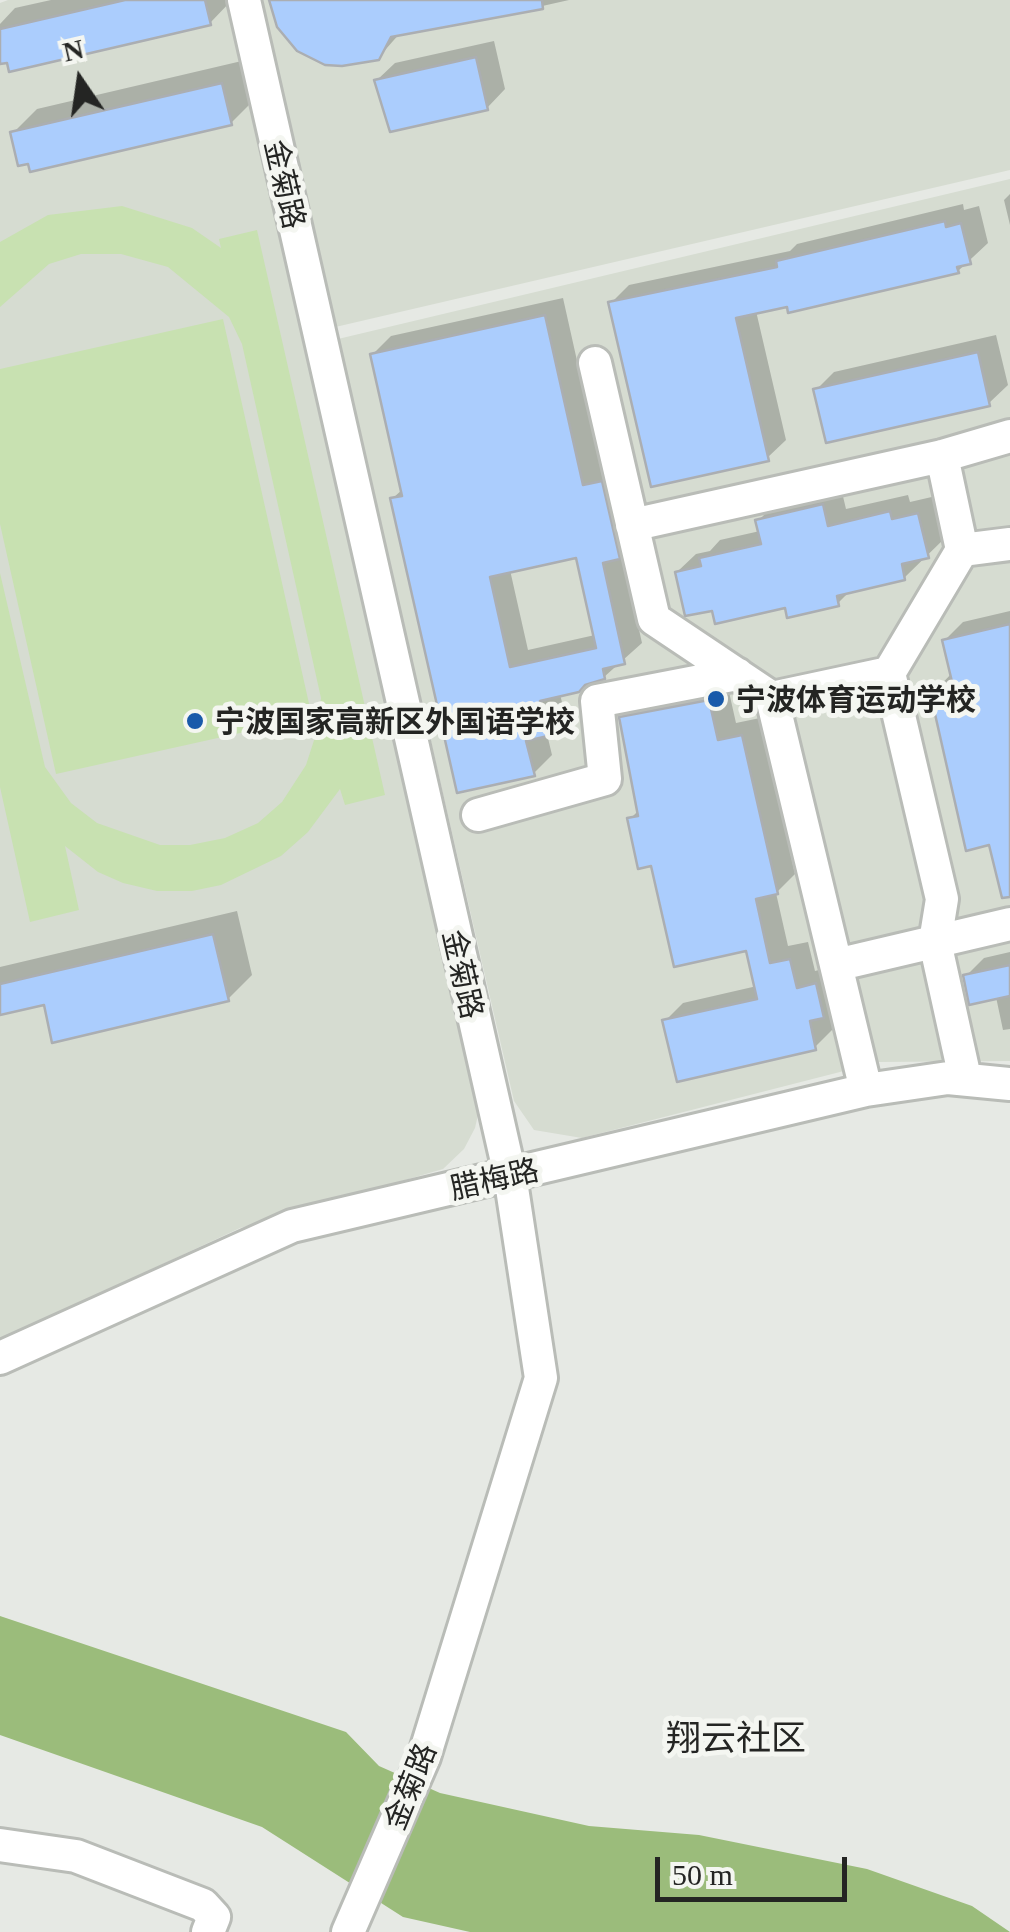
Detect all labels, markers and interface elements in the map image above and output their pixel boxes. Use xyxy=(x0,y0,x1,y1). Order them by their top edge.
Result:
north arrow xyxy=(30,30,130,130)
text: N xyxy=(60,33,86,68)
street label: 金菊路 xyxy=(258,136,314,232)
place label: 宁波体育运动学校 xyxy=(736,681,976,717)
marker: 宁波体育运动学校 xyxy=(705,688,727,710)
place label: 宁波国家高新区外国语学校 xyxy=(215,703,575,739)
marker: 宁波国家高新区外国语学校 xyxy=(184,710,206,732)
street label: 金菊路 xyxy=(436,926,492,1022)
street label: 腊梅路 xyxy=(446,1150,542,1206)
district label: 翔云社区 xyxy=(666,1716,806,1758)
street label: 金菊路 xyxy=(375,1738,443,1834)
scale bar xyxy=(660,1837,852,1899)
text: 50 m xyxy=(672,1858,733,1891)

